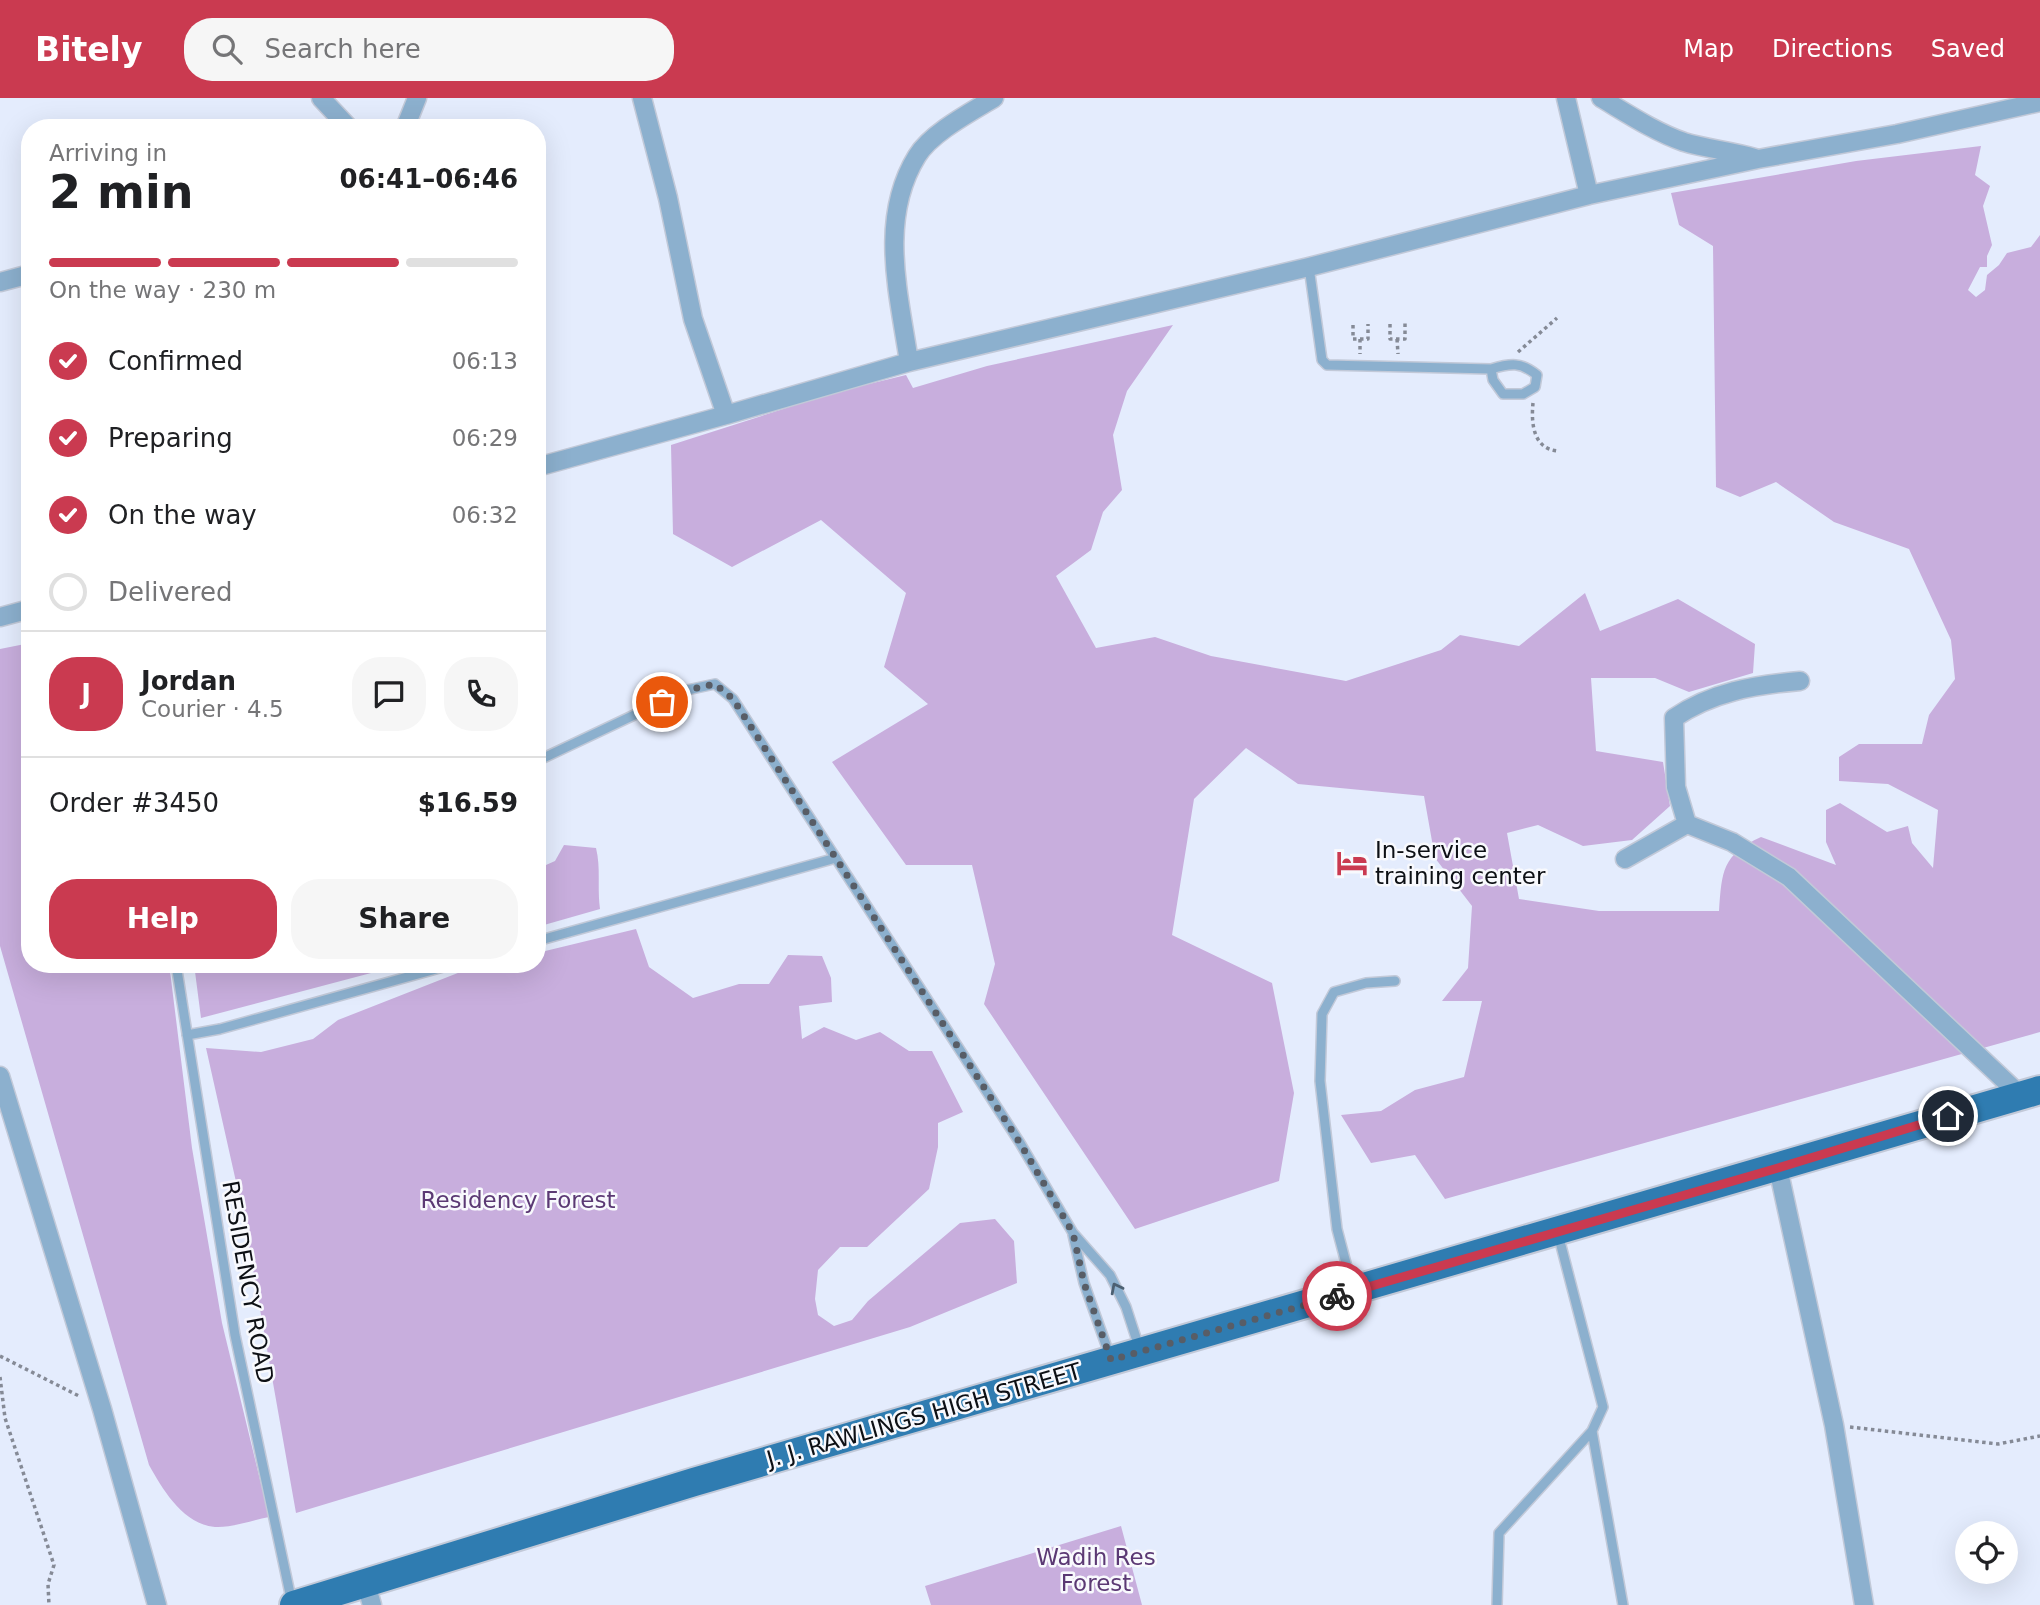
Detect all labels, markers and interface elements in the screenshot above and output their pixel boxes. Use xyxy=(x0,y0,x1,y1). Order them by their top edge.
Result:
search box xyxy=(184,18,674,81)
text: Bitely xyxy=(35,30,142,69)
icon: search xyxy=(208,30,246,68)
text: Search here xyxy=(264,34,421,64)
text: Map xyxy=(1683,35,1734,63)
text: Directions xyxy=(1772,35,1893,63)
text: Saved xyxy=(1931,35,2005,63)
text: Arriving in xyxy=(49,140,167,166)
text: 06:41–06:46 xyxy=(339,164,518,194)
text: 2 min xyxy=(49,165,193,219)
text: On the way · 230 m xyxy=(49,277,276,303)
icon: check xyxy=(49,342,87,380)
text: Confirmed xyxy=(108,346,243,376)
text: 06:13 xyxy=(452,348,518,374)
icon: check xyxy=(49,419,87,457)
text: Preparing xyxy=(108,423,233,453)
text: 06:29 xyxy=(452,425,518,451)
icon: check xyxy=(49,496,87,534)
text: On the way xyxy=(108,500,257,530)
text: 06:32 xyxy=(452,502,518,528)
text: Delivered xyxy=(108,577,232,607)
button: chat xyxy=(352,657,426,731)
button: phone xyxy=(444,657,518,731)
text: Jordan xyxy=(141,666,236,696)
pin xyxy=(632,672,692,732)
text: J xyxy=(81,679,91,709)
icon: bag xyxy=(643,683,681,721)
text: Courier · 4.5 xyxy=(141,696,284,722)
text: Order #3450 xyxy=(49,788,219,818)
text: $16.59 xyxy=(418,788,518,818)
place label: In-service training center xyxy=(1375,837,1546,889)
hotel icon: In-service training center xyxy=(1335,846,1369,880)
button: Help xyxy=(49,879,277,959)
button: Share xyxy=(291,879,518,959)
pin xyxy=(1918,1086,1978,1146)
icon: home xyxy=(1929,1097,1967,1135)
street label: RESIDENCY ROAD xyxy=(217,1179,279,1385)
park label: Residency Forest xyxy=(421,1187,615,1213)
courier xyxy=(1302,1261,1372,1331)
icon: bike xyxy=(1318,1277,1356,1315)
one-way arrow xyxy=(1111,1283,1125,1295)
street label: J. J. RAWLINGS HIGH STREET xyxy=(762,1357,1085,1473)
map controls xyxy=(1955,1521,2018,1584)
button: locate xyxy=(1955,1521,2018,1584)
park label: Wadih Res Forest xyxy=(1036,1544,1156,1596)

